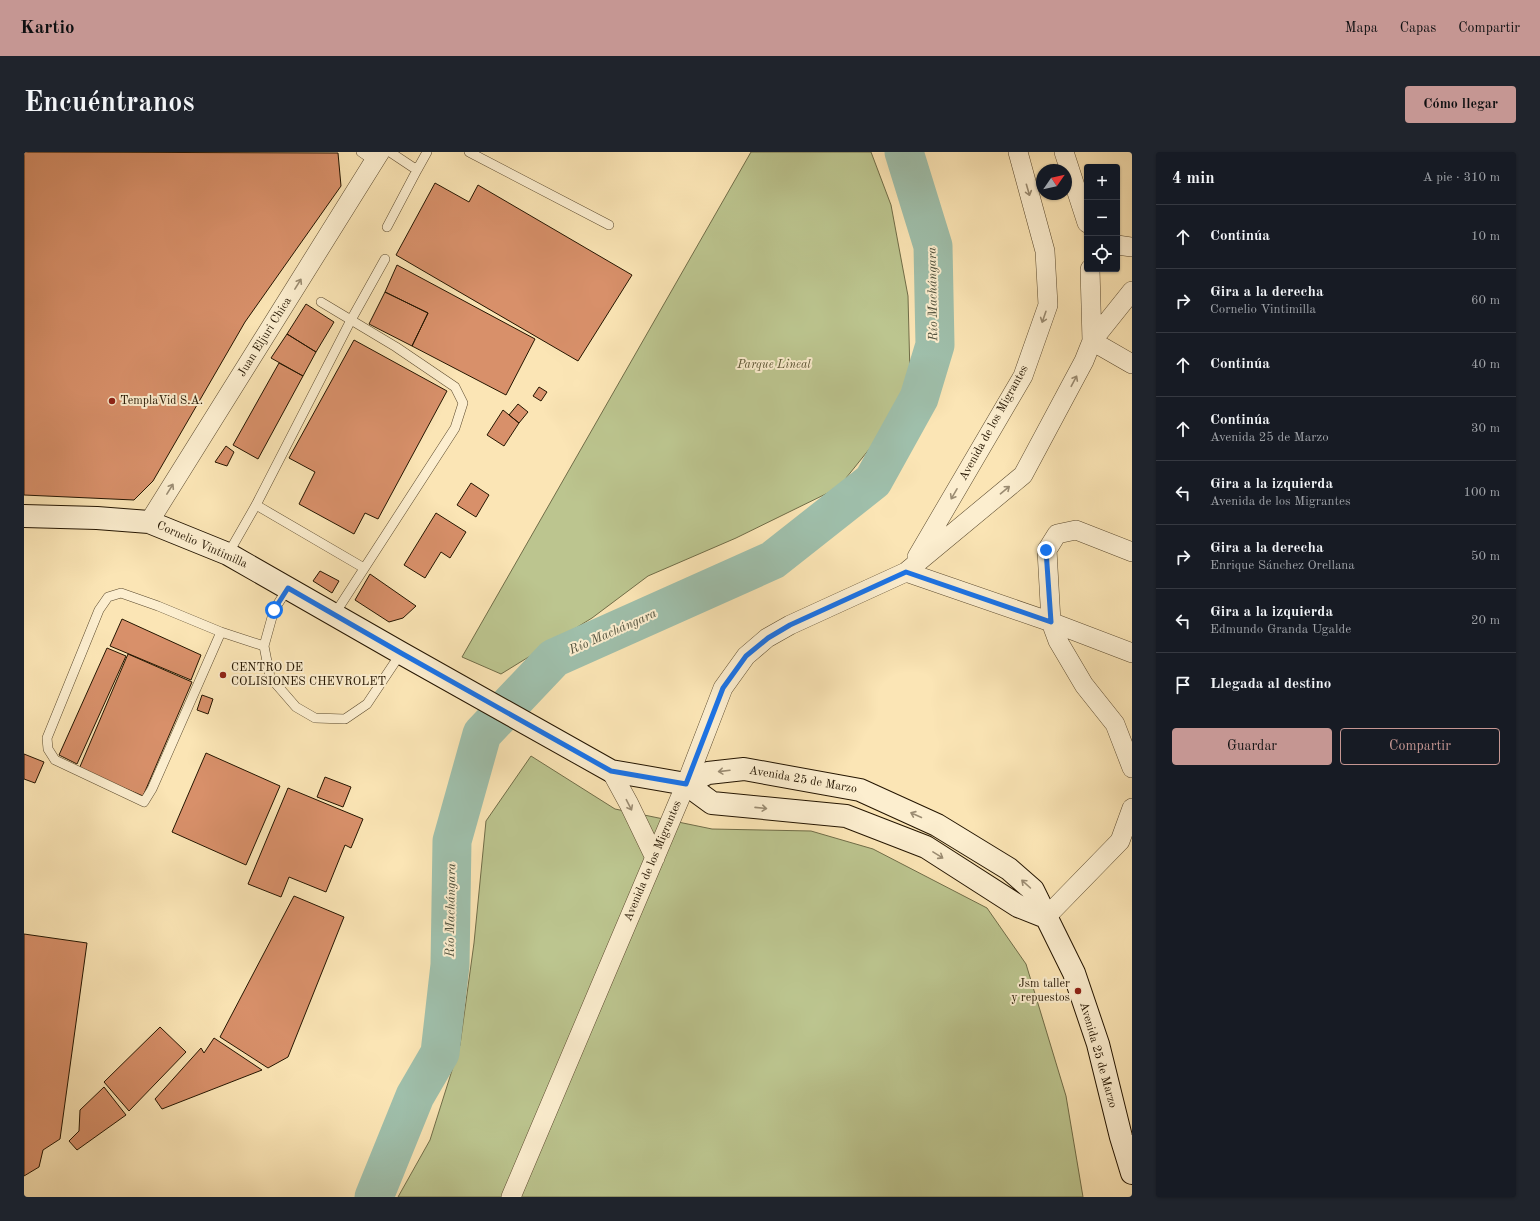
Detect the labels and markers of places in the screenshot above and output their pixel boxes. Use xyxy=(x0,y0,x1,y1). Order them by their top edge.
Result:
place label: TemplaVid S.A. xyxy=(120,395,203,407)
marker: TemplaVid S.A. xyxy=(107,396,117,406)
place label: CENTRO DE COLISIONES CHEVROLET xyxy=(231,662,386,688)
marker: CENTRO DE COLISIONES CHEVROLET xyxy=(218,670,228,680)
place label: Jsm taller y repuestos xyxy=(1011,978,1070,1004)
marker: Jsm taller y repuestos xyxy=(1073,986,1083,996)

